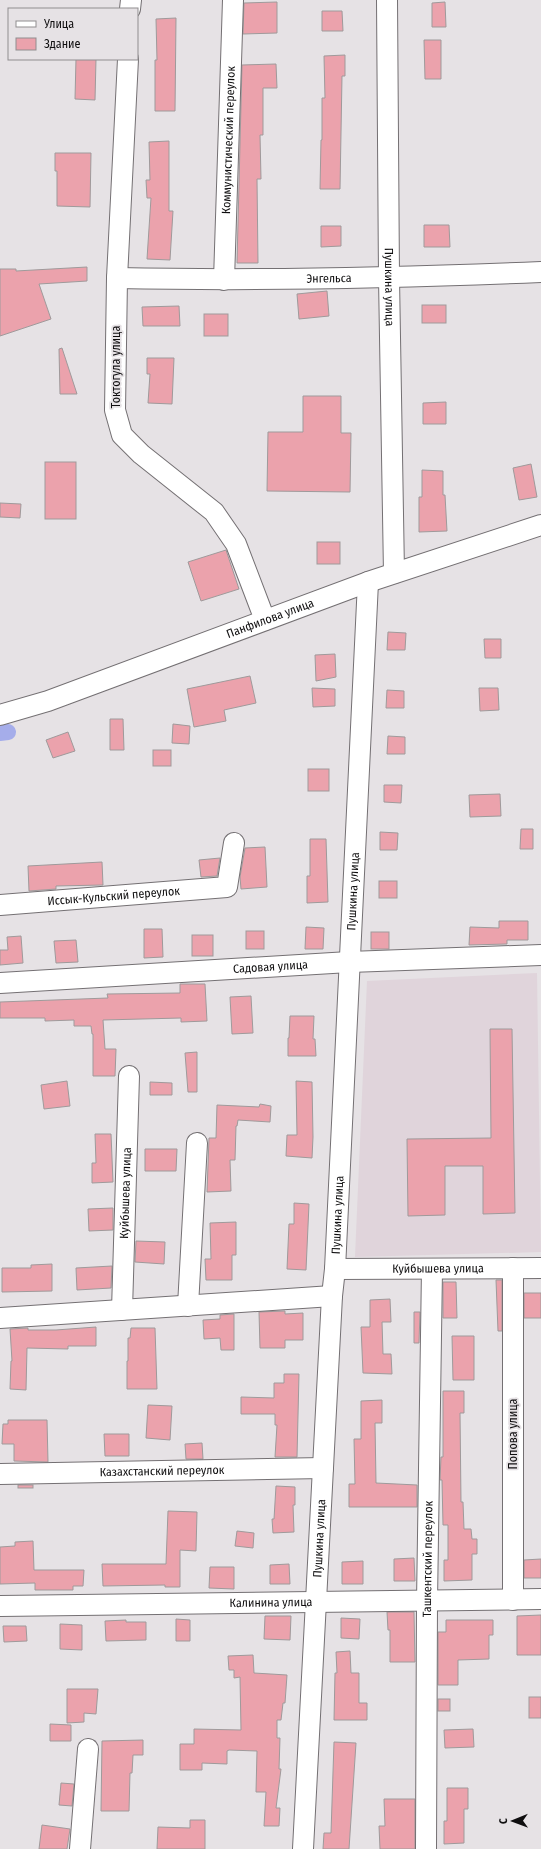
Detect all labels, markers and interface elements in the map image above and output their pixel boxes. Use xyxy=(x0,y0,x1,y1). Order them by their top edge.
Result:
legend xyxy=(8,8,138,60)
text: Улица xyxy=(43,17,74,31)
text: Здание xyxy=(44,37,80,51)
street label: Коммунистический переулок xyxy=(219,65,238,214)
street label: Пушкина улица xyxy=(382,248,397,326)
street label: Энгельса xyxy=(306,271,352,286)
street label: Токтогула улица xyxy=(109,326,123,408)
street label: Панфилова улица xyxy=(225,596,316,641)
street label: Пушкина улица xyxy=(344,852,362,931)
street label: Иссык-Кульский переулок xyxy=(47,884,181,908)
street label: Садовая улица xyxy=(233,957,308,976)
street label: Куйбышева улица xyxy=(117,1147,134,1239)
street label: Пушкина улица xyxy=(329,1175,346,1255)
street label: Куйбышева улица xyxy=(392,1261,484,1276)
street label: Попова улица xyxy=(506,1398,520,1469)
street label: Казахстанский переулок xyxy=(99,1463,225,1479)
street label: Пушкина улица xyxy=(310,1499,328,1578)
street label: Ташкентский переулок xyxy=(420,1500,436,1617)
street label: Калинина улица xyxy=(229,1595,313,1610)
north arrow xyxy=(493,1801,533,1841)
text: С xyxy=(497,1818,510,1824)

